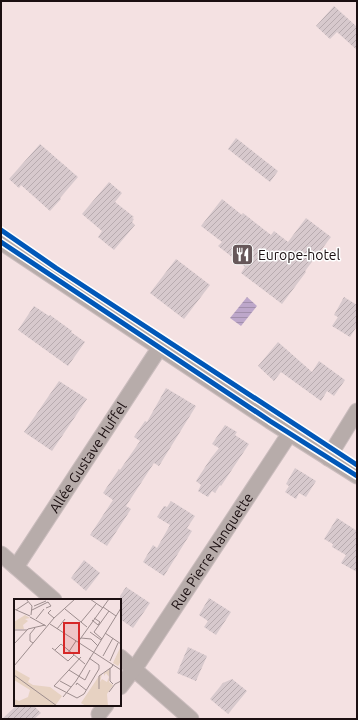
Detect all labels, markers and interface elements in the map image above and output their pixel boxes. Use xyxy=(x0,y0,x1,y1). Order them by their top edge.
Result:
restaurant icon: Europe-hotel xyxy=(230,242,256,268)
place label: Europe-hotel xyxy=(258,247,341,263)
street label: Allée Gustave Huffel xyxy=(46,399,130,516)
street label: Rue Pierre Nanquette xyxy=(168,490,256,613)
inset map xyxy=(14,599,121,706)

